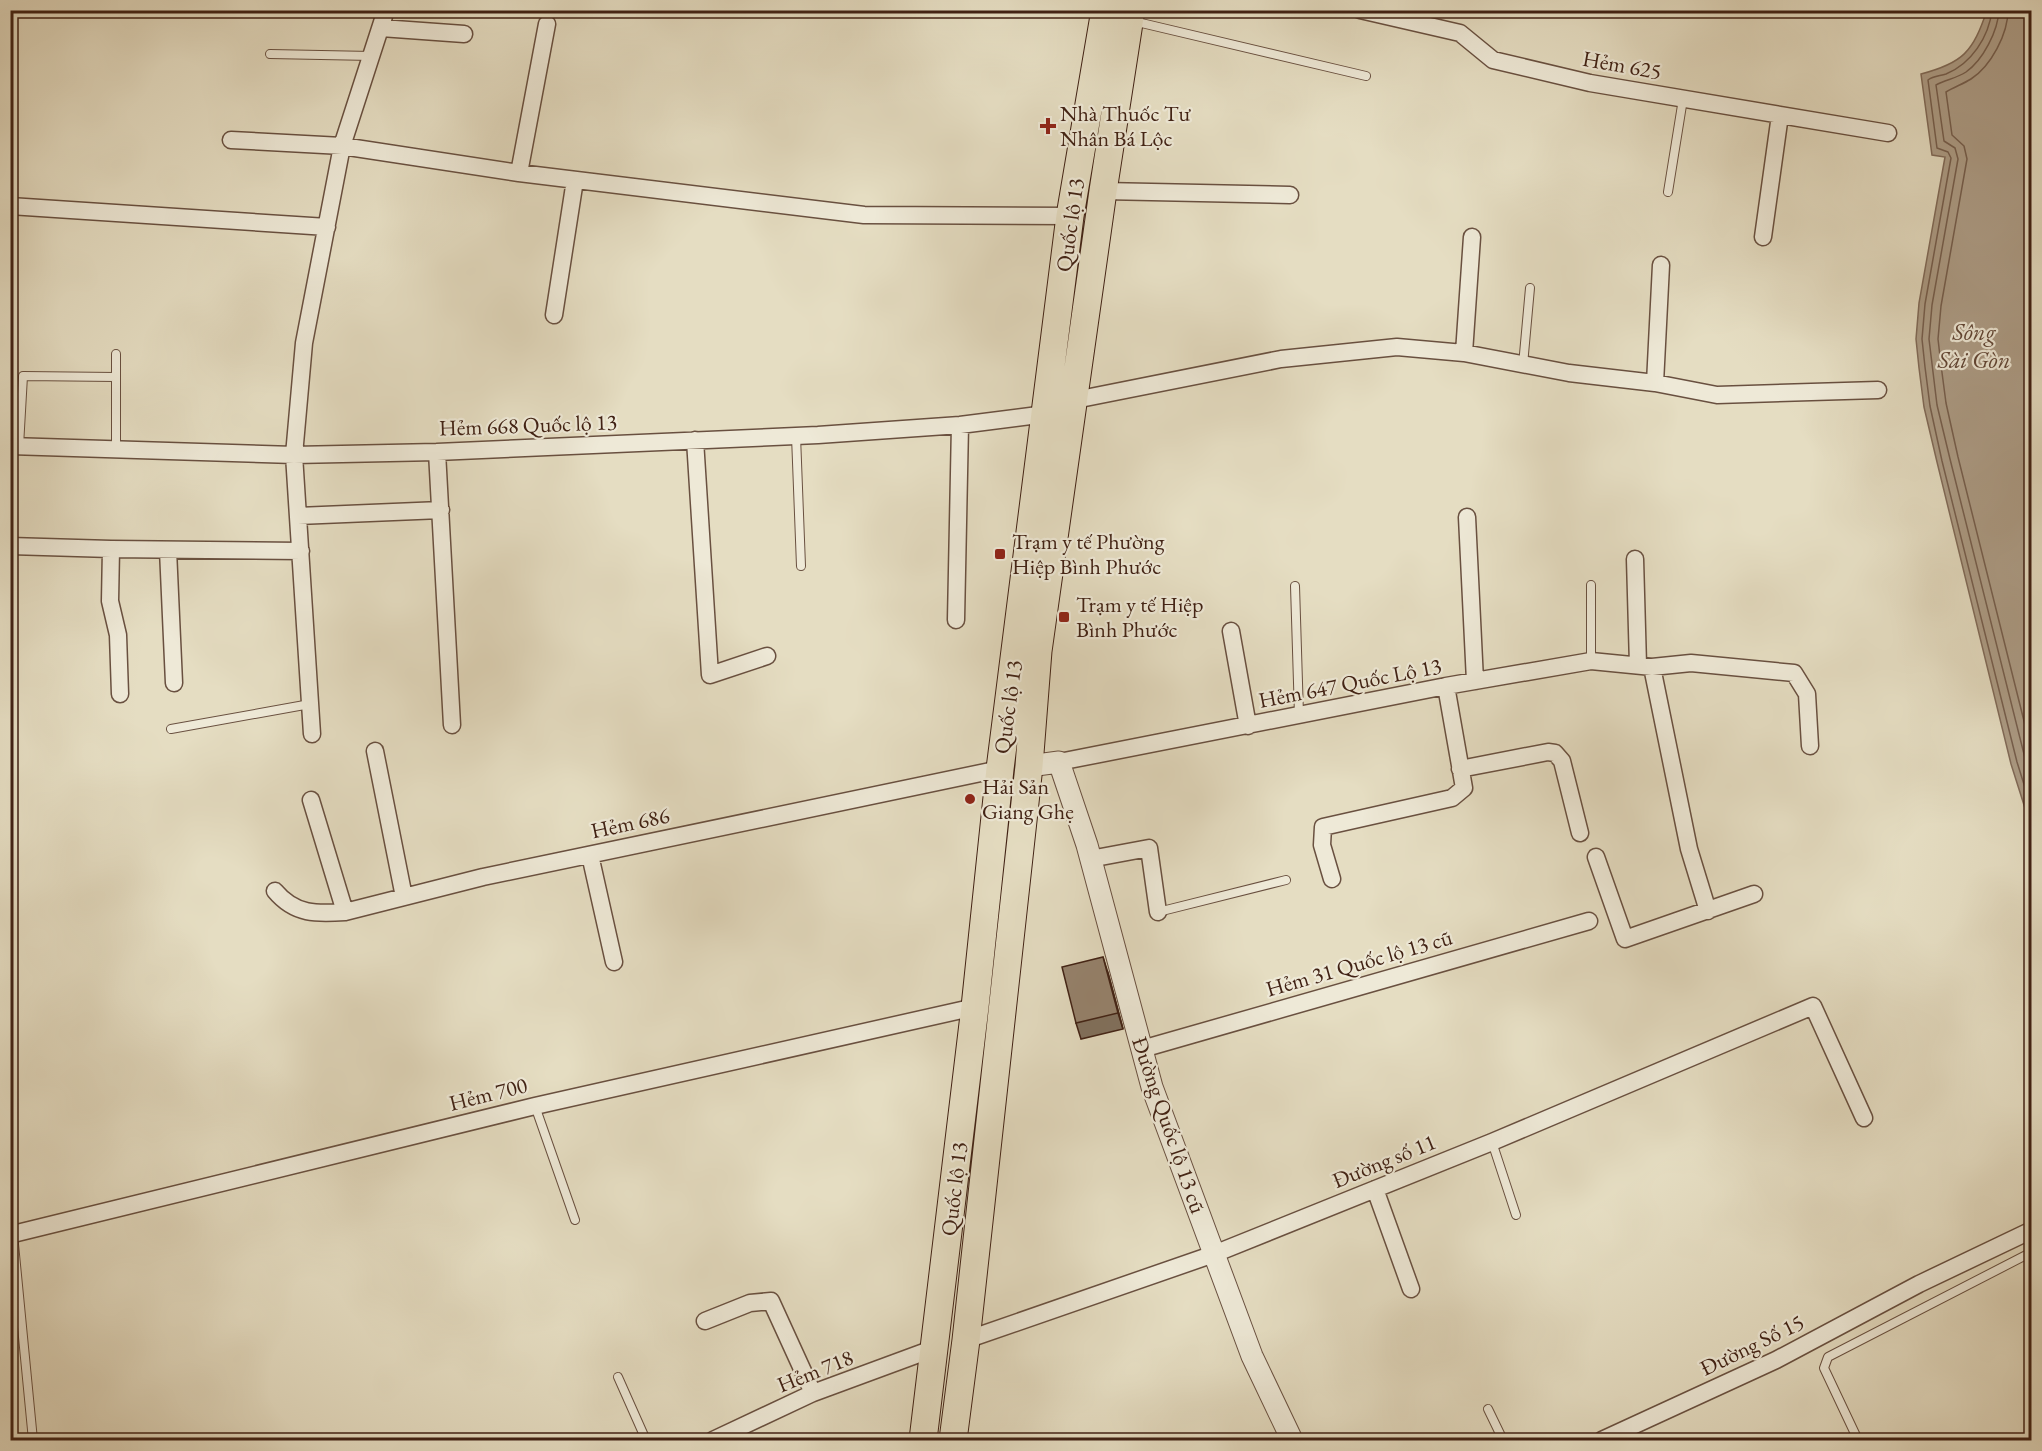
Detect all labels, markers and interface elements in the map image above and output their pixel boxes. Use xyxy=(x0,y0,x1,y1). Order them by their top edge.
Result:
street label: Hẻm 625 xyxy=(1580,44,1664,86)
place label: Nhà Thuốc Tư Nhân Bá Lộc xyxy=(1060,99,1192,153)
marker: Nhà Thuốc Tư Nhân Bá Lộc xyxy=(1041,119,1055,133)
street label: Quốc lộ 13 xyxy=(1049,176,1091,274)
water label: Sông Sài Gòn xyxy=(1937,316,2010,375)
street label: Hẻm 668 Quốc lộ 13 xyxy=(438,407,618,443)
place label: Trạm y tế Phường Hiệp Bình Phước xyxy=(1012,527,1165,581)
marker: Trạm y tế Phường Hiệp Bình Phước xyxy=(993,547,1007,561)
place label: Trạm y tế Hiệp Bình Phước xyxy=(1076,590,1203,644)
marker: Trạm y tế Hiệp Bình Phước xyxy=(1057,610,1071,624)
street label: Hẻm 647 Quốc Lộ 13 xyxy=(1256,651,1444,715)
street label: Quốc lộ 13 xyxy=(987,658,1029,756)
place label: Hải Sản Giang Ghẹ xyxy=(982,772,1074,826)
marker: Hải Sản Giang Ghẹ xyxy=(963,792,977,806)
street label: Hẻm 686 xyxy=(588,800,672,845)
street label: Hẻm 31 Quốc lộ 13 cũ xyxy=(1262,922,1456,1003)
street label: Đường Quốc lộ 13 cũ xyxy=(1125,1033,1213,1218)
street label: Hẻm 700 xyxy=(446,1070,531,1118)
street label: Đường số 11 xyxy=(1328,1127,1440,1195)
street label: Quốc lộ 13 xyxy=(934,1140,974,1238)
street label: Đường Số 15 xyxy=(1695,1307,1809,1383)
street label: Hẻm 718 xyxy=(773,1343,857,1399)

